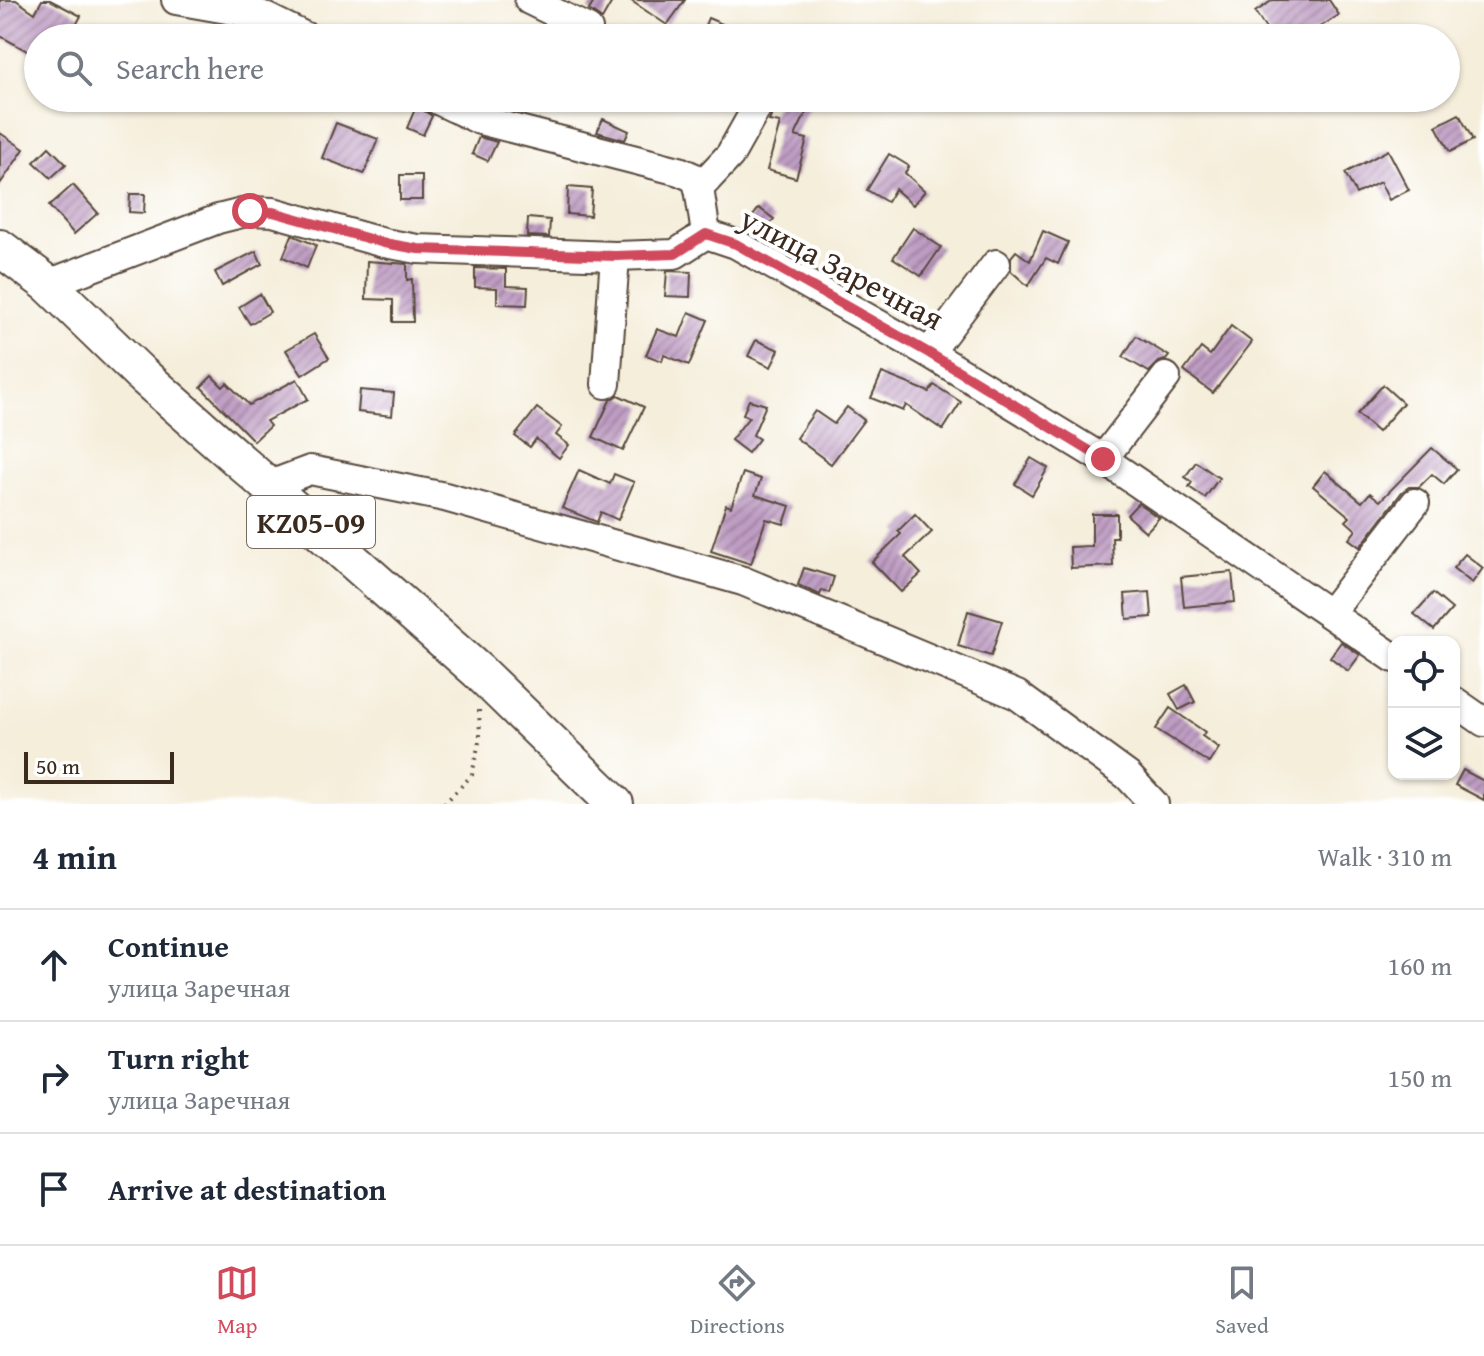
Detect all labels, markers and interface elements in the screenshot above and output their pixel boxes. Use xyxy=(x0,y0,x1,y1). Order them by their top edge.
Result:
search box xyxy=(24,24,1460,112)
icon: search xyxy=(52,46,96,90)
text: Search here xyxy=(116,46,264,90)
route start xyxy=(232,193,268,229)
street label: улица Заречная xyxy=(731,194,952,341)
route end xyxy=(1085,441,1121,477)
road number: KZ05-09 xyxy=(247,496,375,548)
map controls xyxy=(1388,636,1460,780)
button: locate xyxy=(1388,636,1460,708)
button: layers xyxy=(1388,708,1460,780)
scale bar xyxy=(24,748,174,784)
text: 50 m xyxy=(36,750,80,782)
text: 4 min xyxy=(32,832,117,881)
text: Walk · 310 m xyxy=(1318,837,1452,876)
text: Continue xyxy=(108,924,229,968)
icon: ahead xyxy=(32,943,76,987)
text: 160 m xyxy=(1387,946,1452,985)
text: улица Заречная xyxy=(108,968,291,1007)
text: Turn right xyxy=(108,1036,249,1080)
icon: right xyxy=(32,1055,76,1099)
text: 150 m xyxy=(1387,1058,1452,1097)
text: улица Заречная xyxy=(108,1080,291,1119)
icon: arrive xyxy=(32,1167,76,1211)
text: Arrive at destination xyxy=(108,1167,386,1211)
tab: Map xyxy=(215,1261,259,1341)
tab: Directions xyxy=(690,1261,785,1341)
tab: Saved xyxy=(1215,1261,1269,1341)

